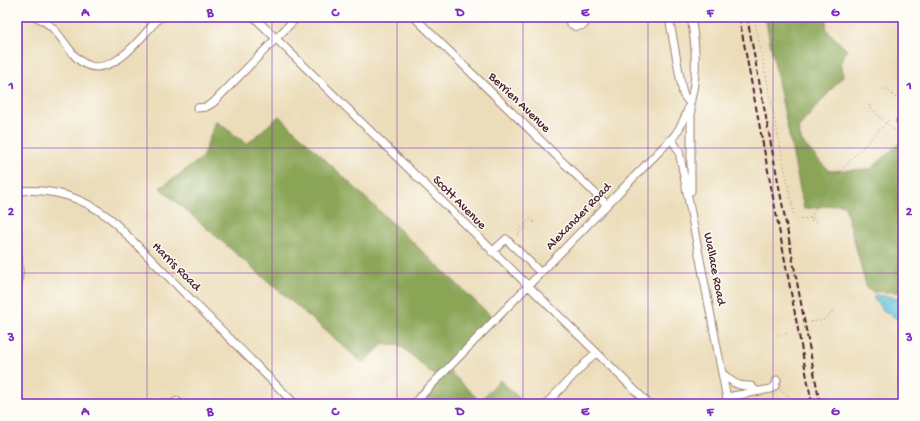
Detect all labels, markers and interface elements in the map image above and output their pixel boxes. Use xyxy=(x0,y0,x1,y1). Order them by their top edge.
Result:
text: A xyxy=(80,6,90,21)
text: B xyxy=(206,6,215,21)
text: C xyxy=(330,6,340,21)
text: D xyxy=(455,6,465,21)
text: E xyxy=(581,6,590,21)
text: F xyxy=(706,6,715,21)
text: G xyxy=(831,6,840,21)
street label: Berrien Avenue xyxy=(484,69,553,137)
text: 1 xyxy=(7,79,14,94)
text: 1 xyxy=(905,79,912,94)
street label: Scott Avenue xyxy=(429,173,489,233)
street label: Alexander Road xyxy=(543,179,616,254)
text: 2 xyxy=(8,205,15,220)
text: 2 xyxy=(906,205,913,220)
street label: Wallace Road xyxy=(700,231,729,308)
street label: Harris Road xyxy=(148,239,205,296)
text: 3 xyxy=(7,331,15,346)
text: 3 xyxy=(905,331,913,346)
text: A xyxy=(80,405,90,420)
text: B xyxy=(206,405,215,420)
text: C xyxy=(330,405,340,420)
text: D xyxy=(455,405,465,420)
text: E xyxy=(581,405,590,420)
text: F xyxy=(706,405,715,420)
text: G xyxy=(831,405,840,420)

